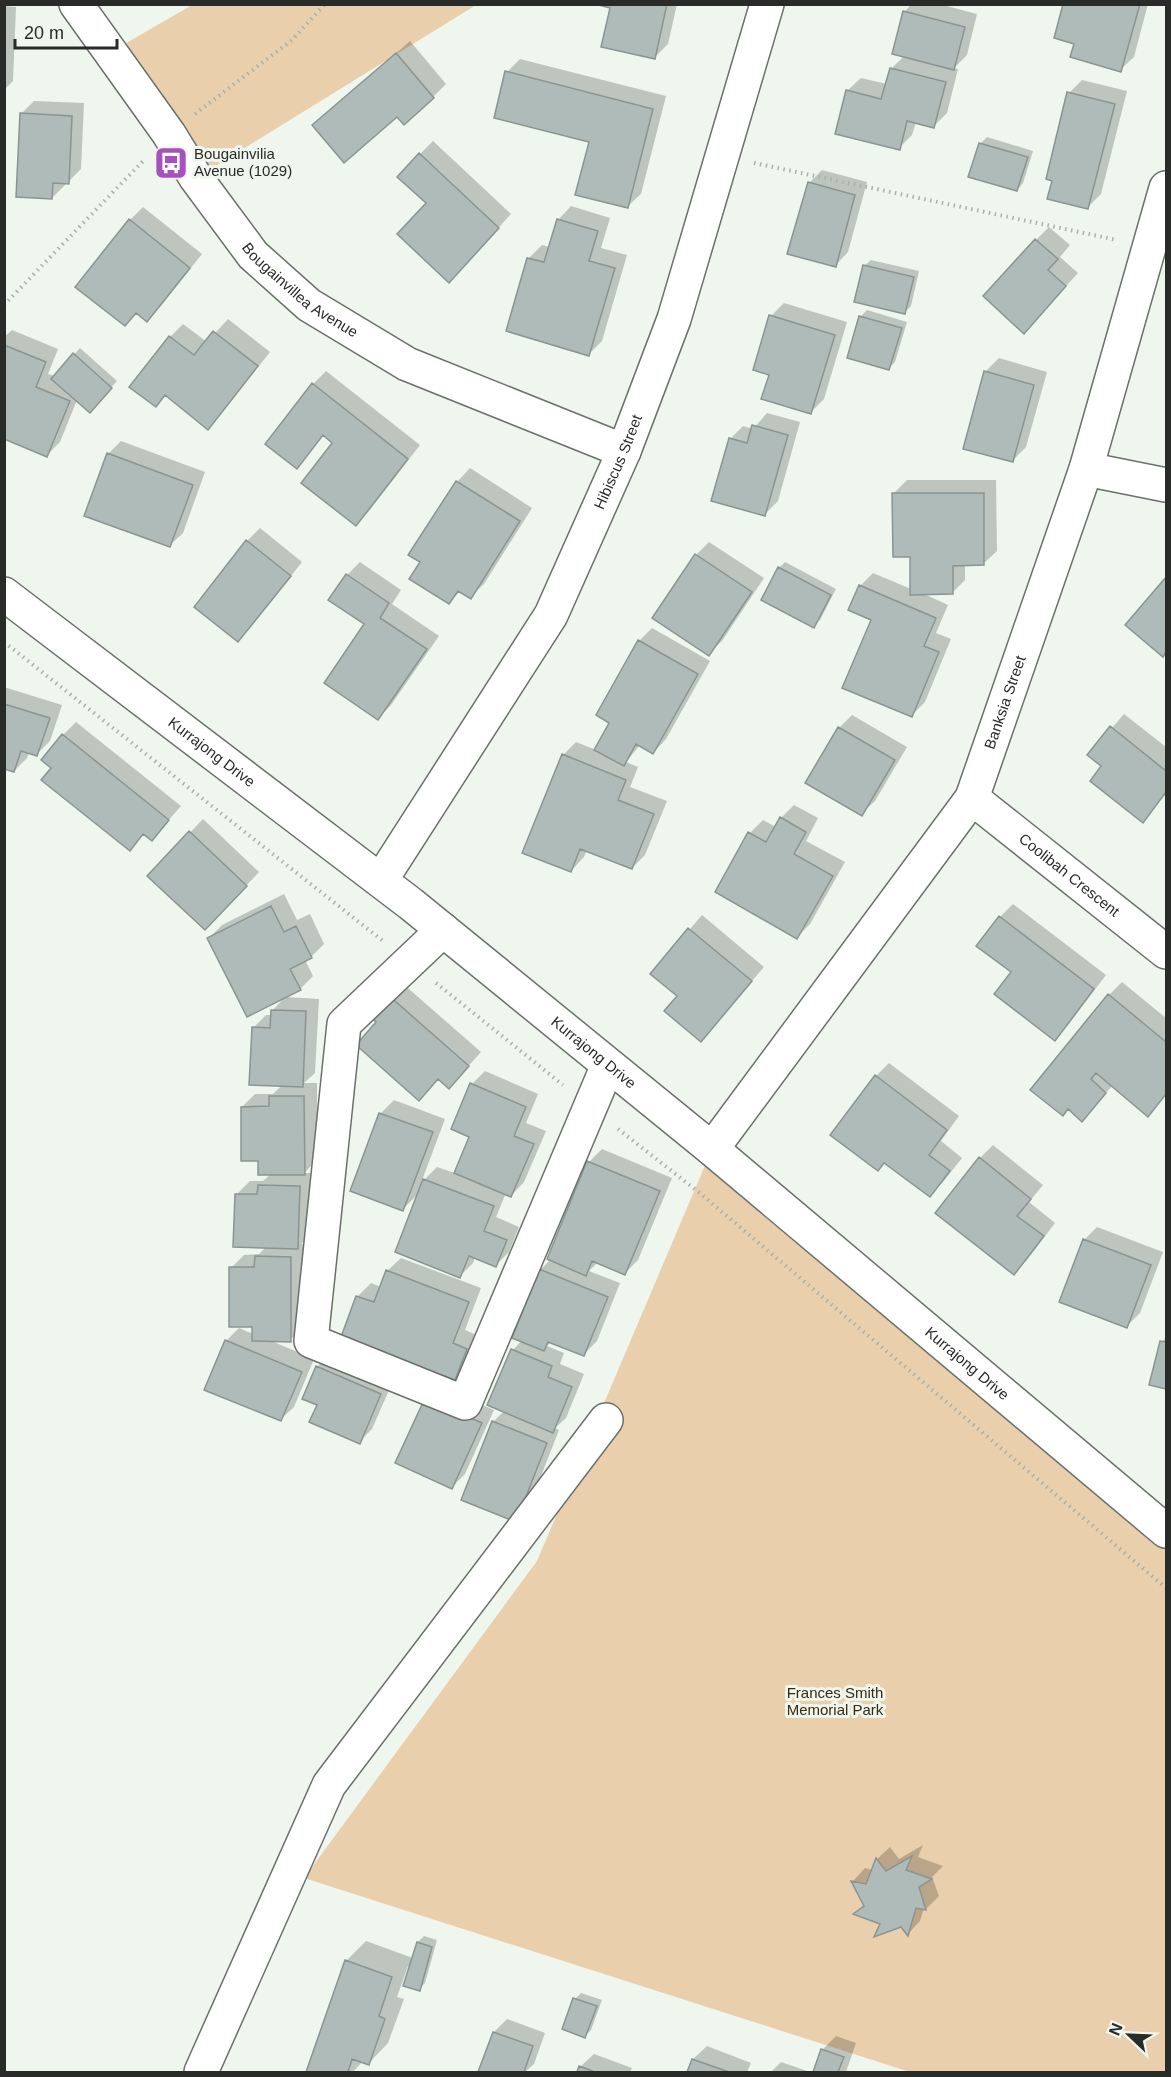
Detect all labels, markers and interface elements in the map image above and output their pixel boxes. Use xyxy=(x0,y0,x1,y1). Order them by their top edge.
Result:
scale bar xyxy=(15,12,117,50)
text: 20 m xyxy=(24,23,64,43)
bus stop icon: Bougainvilia Avenue (1029) xyxy=(153,145,189,181)
place label: Bougainvilia Avenue (1029) xyxy=(194,145,292,179)
street label: Bougainvillea Avenue xyxy=(239,239,361,340)
street label: Hibiscus Street xyxy=(590,411,645,512)
street label: Banksia Street xyxy=(981,653,1029,751)
street label: Kurrajong Drive xyxy=(165,713,259,790)
street label: Coolibah Crescent xyxy=(1016,830,1124,920)
street label: Kurrajong Drive xyxy=(548,1013,640,1092)
street label: Kurrajong Drive xyxy=(922,1323,1013,1403)
park label: Frances Smith Memorial Park xyxy=(787,1684,884,1718)
north arrow xyxy=(1099,2005,1159,2065)
text: N xyxy=(1106,2021,1126,2038)

